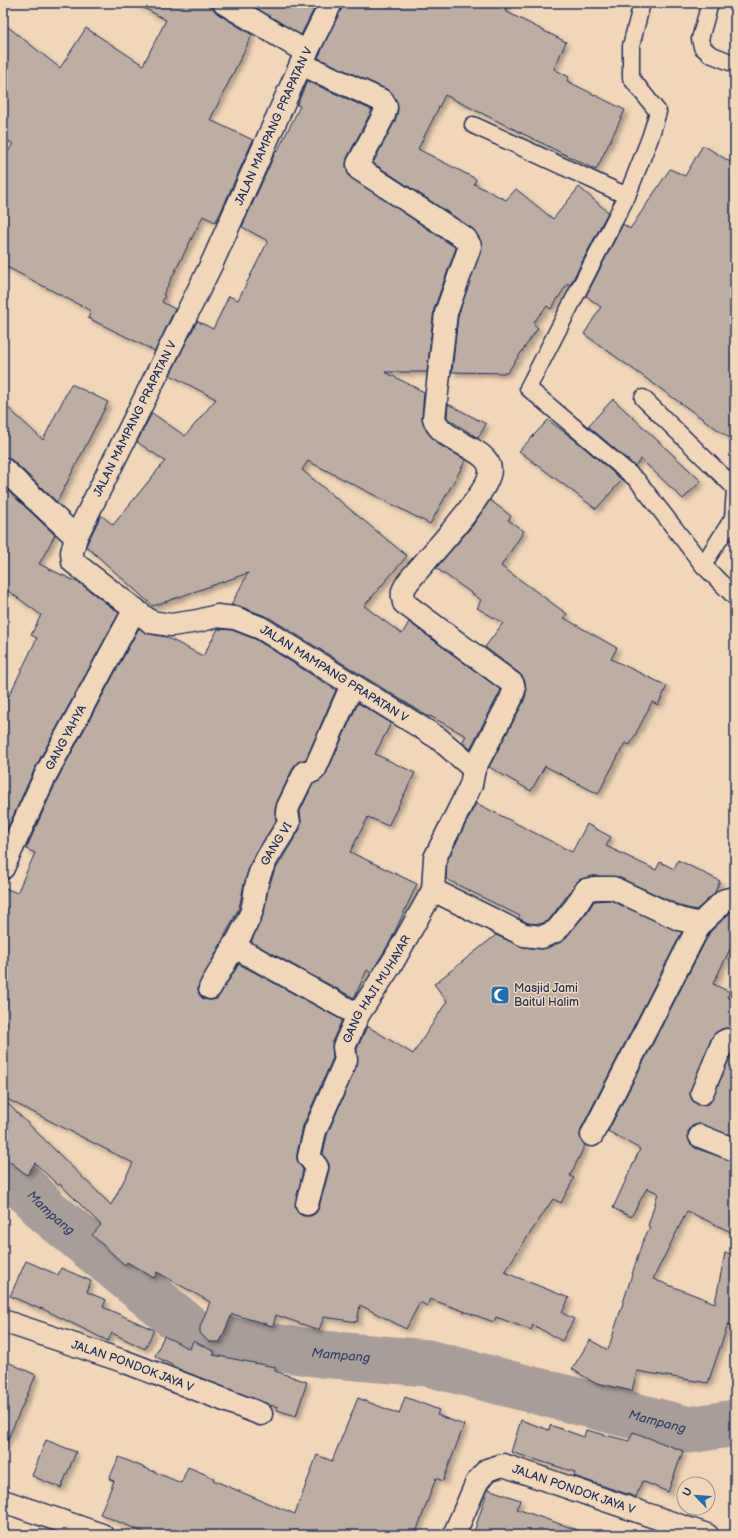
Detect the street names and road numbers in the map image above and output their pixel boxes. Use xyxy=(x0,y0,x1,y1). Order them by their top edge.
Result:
street label: JALAN MAMPANG PRAPATAN V xyxy=(231,44,316,208)
street label: JALAN MAMPANG PRAPATAN V xyxy=(90,338,180,499)
street label: JALAN MAMPANG PRAPATAN V xyxy=(257,622,411,726)
street label: GANG YAHYA xyxy=(42,701,90,773)
street label: GANG VI xyxy=(257,819,295,868)
street label: GANG HAJI MUHAYAR xyxy=(339,932,414,1045)
street label: JALAN PONDOK JAYA V xyxy=(69,1337,196,1395)
street label: JALAN PONDOK JAYA V xyxy=(510,1461,638,1518)

